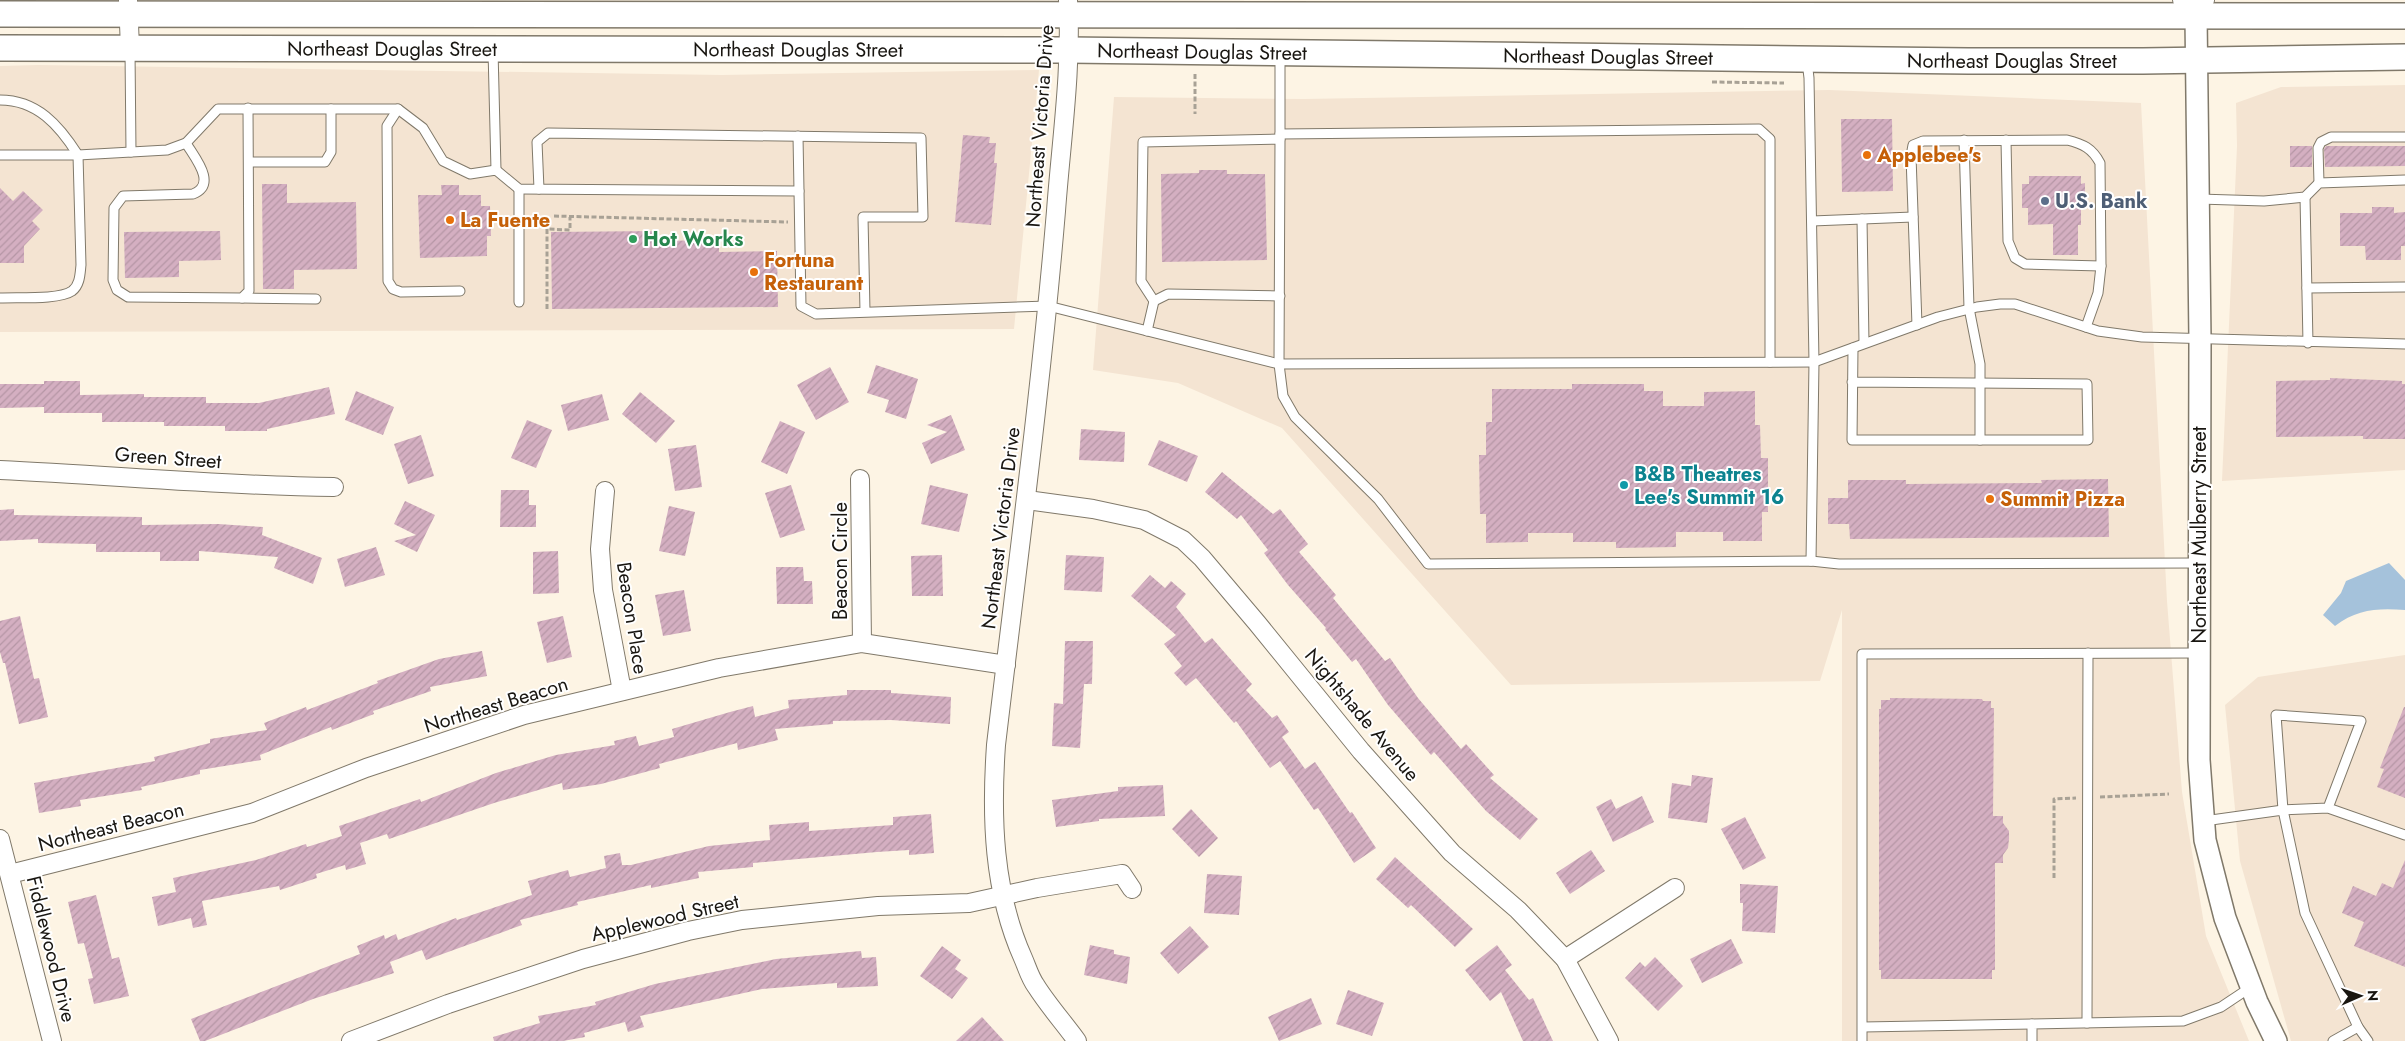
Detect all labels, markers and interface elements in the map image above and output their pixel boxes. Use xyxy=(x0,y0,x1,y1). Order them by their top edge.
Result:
street label: Northeast Victoria Drive xyxy=(1018,24,1062,228)
street label: Northeast Douglas Street xyxy=(287,34,497,63)
street label: Northeast Douglas Street xyxy=(693,35,903,64)
street label: Northeast Douglas Street xyxy=(1097,36,1307,67)
street label: Northeast Douglas Street xyxy=(1503,41,1713,72)
street label: Northeast Douglas Street xyxy=(1907,46,2117,76)
place label: Applebee's xyxy=(1876,141,1981,170)
marker: Applebee's xyxy=(1861,149,1873,161)
place label: U.S. Bank xyxy=(2055,187,2148,216)
marker: U.S. Bank xyxy=(2039,195,2051,207)
place label: La Fuente xyxy=(460,206,550,235)
marker: La Fuente xyxy=(444,214,456,226)
place label: Hot Works xyxy=(643,225,743,254)
marker: Hot Works xyxy=(627,233,639,245)
place label: Fortuna Restaurant xyxy=(764,246,864,298)
marker: Fortuna Restaurant xyxy=(748,266,760,278)
street label: Northeast Victoria Drive xyxy=(974,425,1028,631)
street label: Northeast Mulberry Street xyxy=(2185,426,2214,644)
street label: Green Street xyxy=(114,440,223,476)
place label: B&B Theatres Lee's Summit 16 xyxy=(1634,460,1784,512)
marker: B&B Theatres Lee's Summit 16 xyxy=(1618,479,1630,491)
place label: Summit Pizza xyxy=(2000,485,2125,514)
marker: Summit Pizza xyxy=(1984,493,1996,505)
street label: Beacon Circle xyxy=(826,502,855,620)
street label: Beacon Place xyxy=(609,560,655,676)
street label: Nightshade Avenue xyxy=(1298,642,1426,788)
street label: Northeast Beacon xyxy=(420,669,572,741)
street label: Northeast Beacon xyxy=(35,795,187,859)
street label: Fiddlewood Drive xyxy=(19,873,83,1025)
street label: Applewood Street xyxy=(588,887,742,949)
north arrow xyxy=(2335,971,2385,1021)
text: N xyxy=(2363,990,2383,1001)

